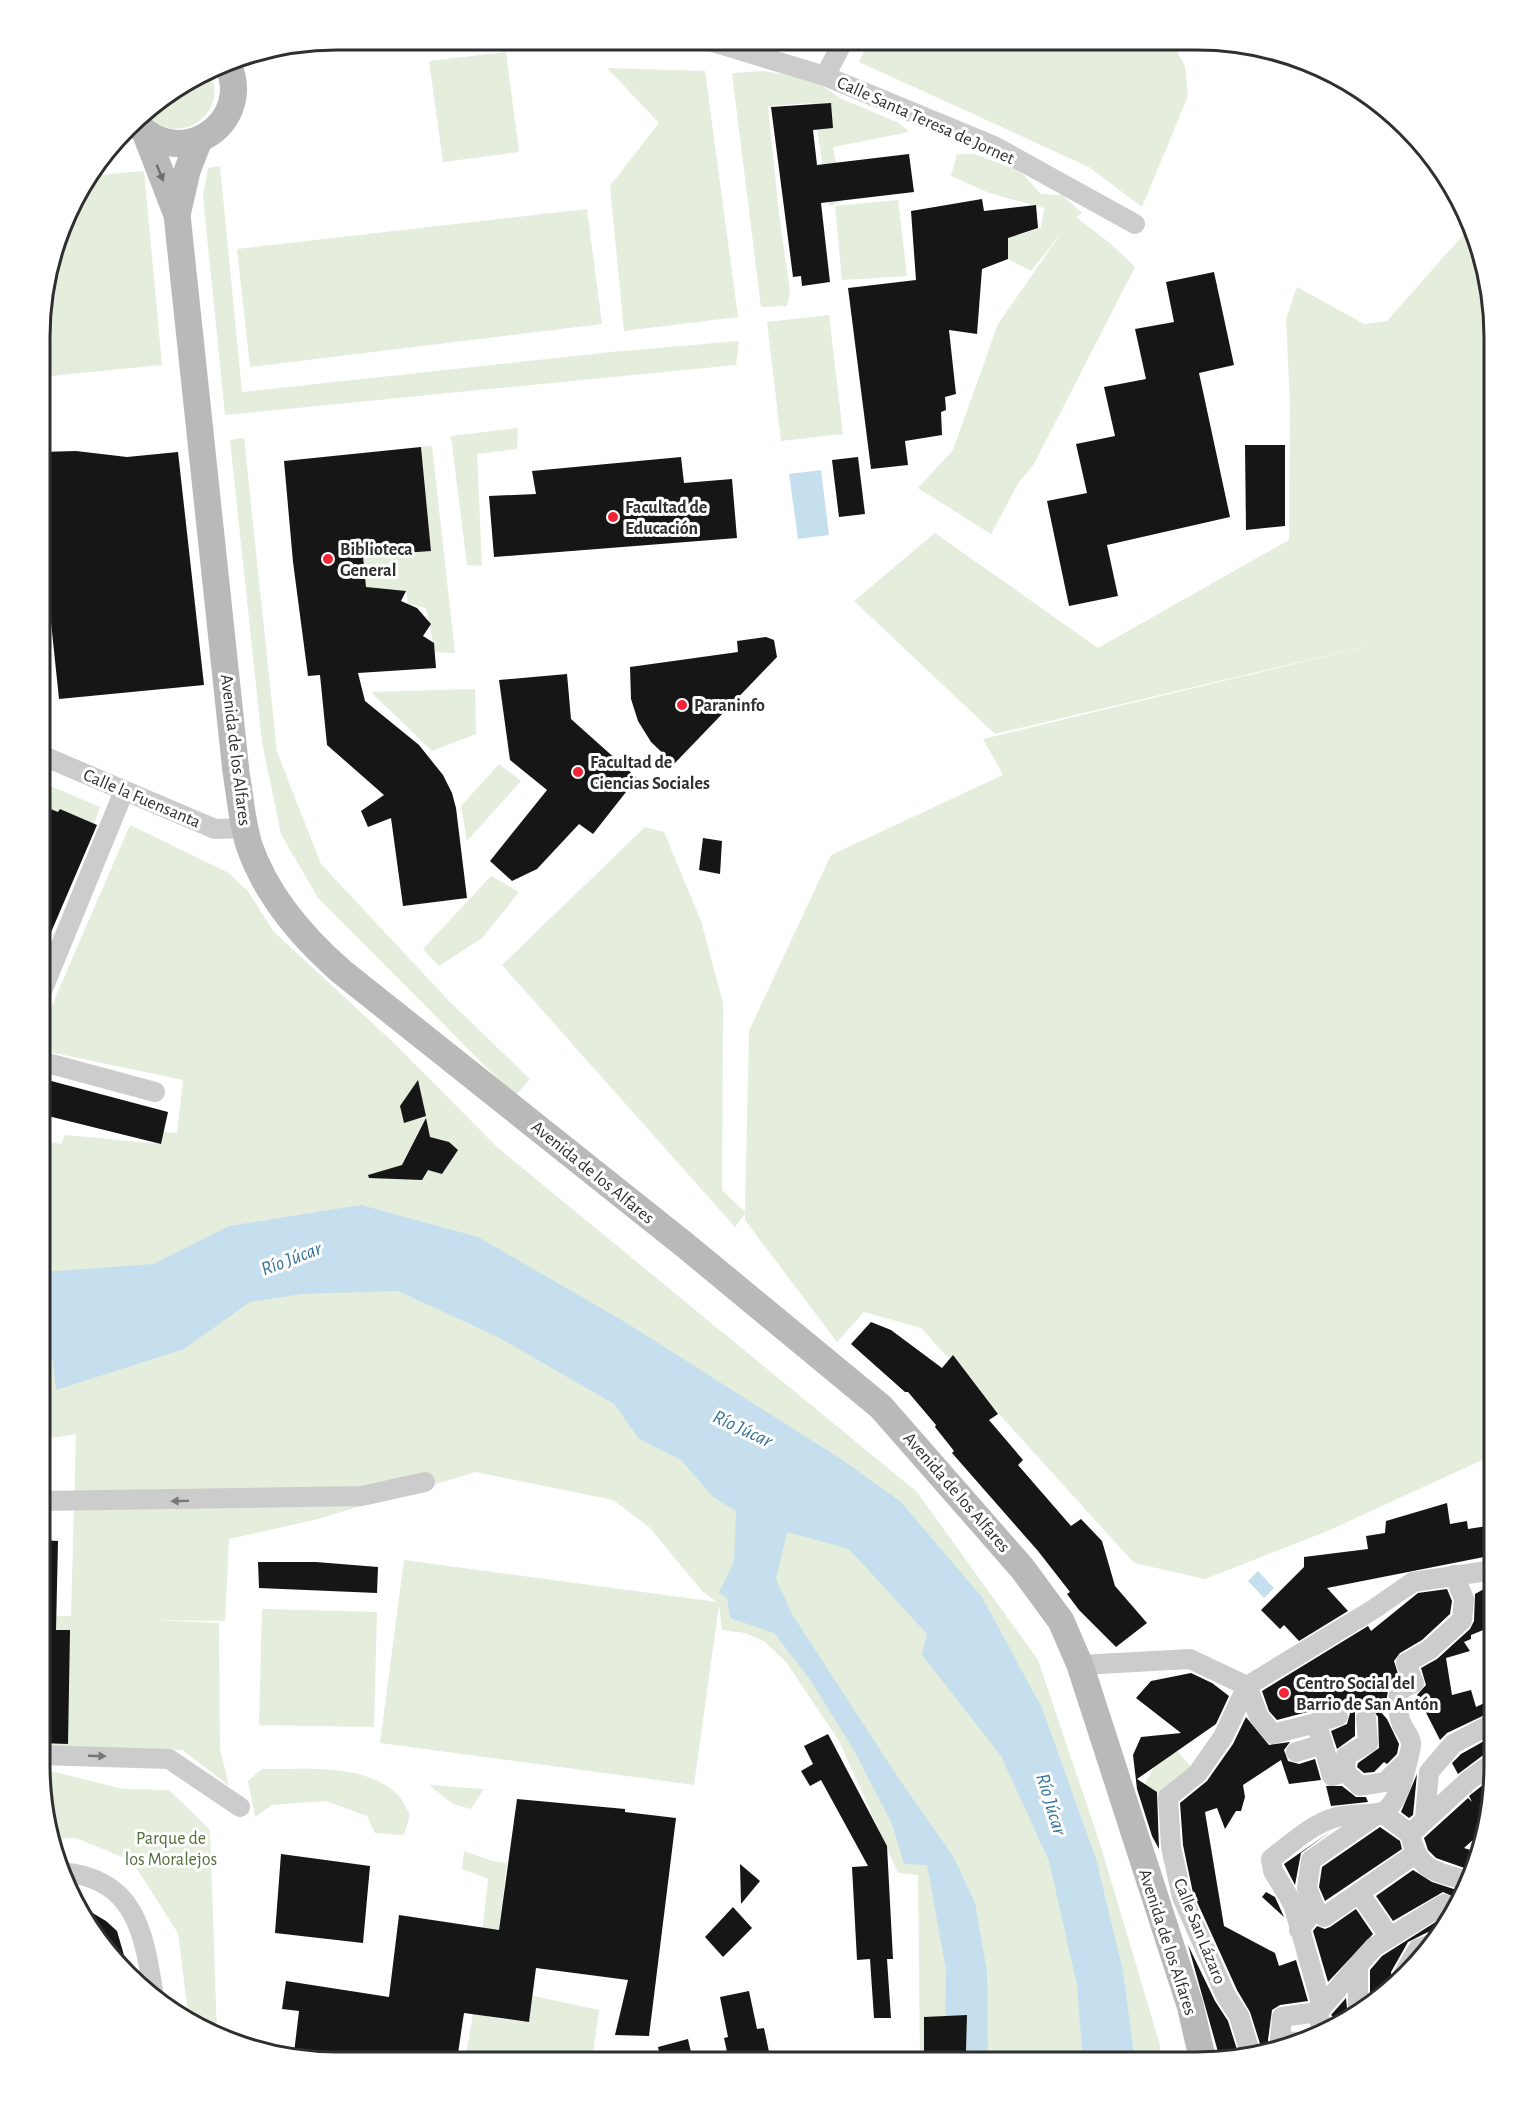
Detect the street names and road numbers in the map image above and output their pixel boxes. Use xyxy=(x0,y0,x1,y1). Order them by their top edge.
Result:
street label: Calle Santa Teresa de Jornet xyxy=(834,74,1017,168)
street label: Avenida de los Alfares xyxy=(217,673,253,827)
street label: Calle la Fuensanta xyxy=(80,766,203,832)
street label: Avenida de los Alfares xyxy=(527,1118,657,1228)
street label: Avenida de los Alfares xyxy=(899,1429,1013,1556)
street label: Avenida de los Alfares xyxy=(1135,1867,1199,2018)
street label: Calle San Lázaro xyxy=(1170,1876,1229,1987)

